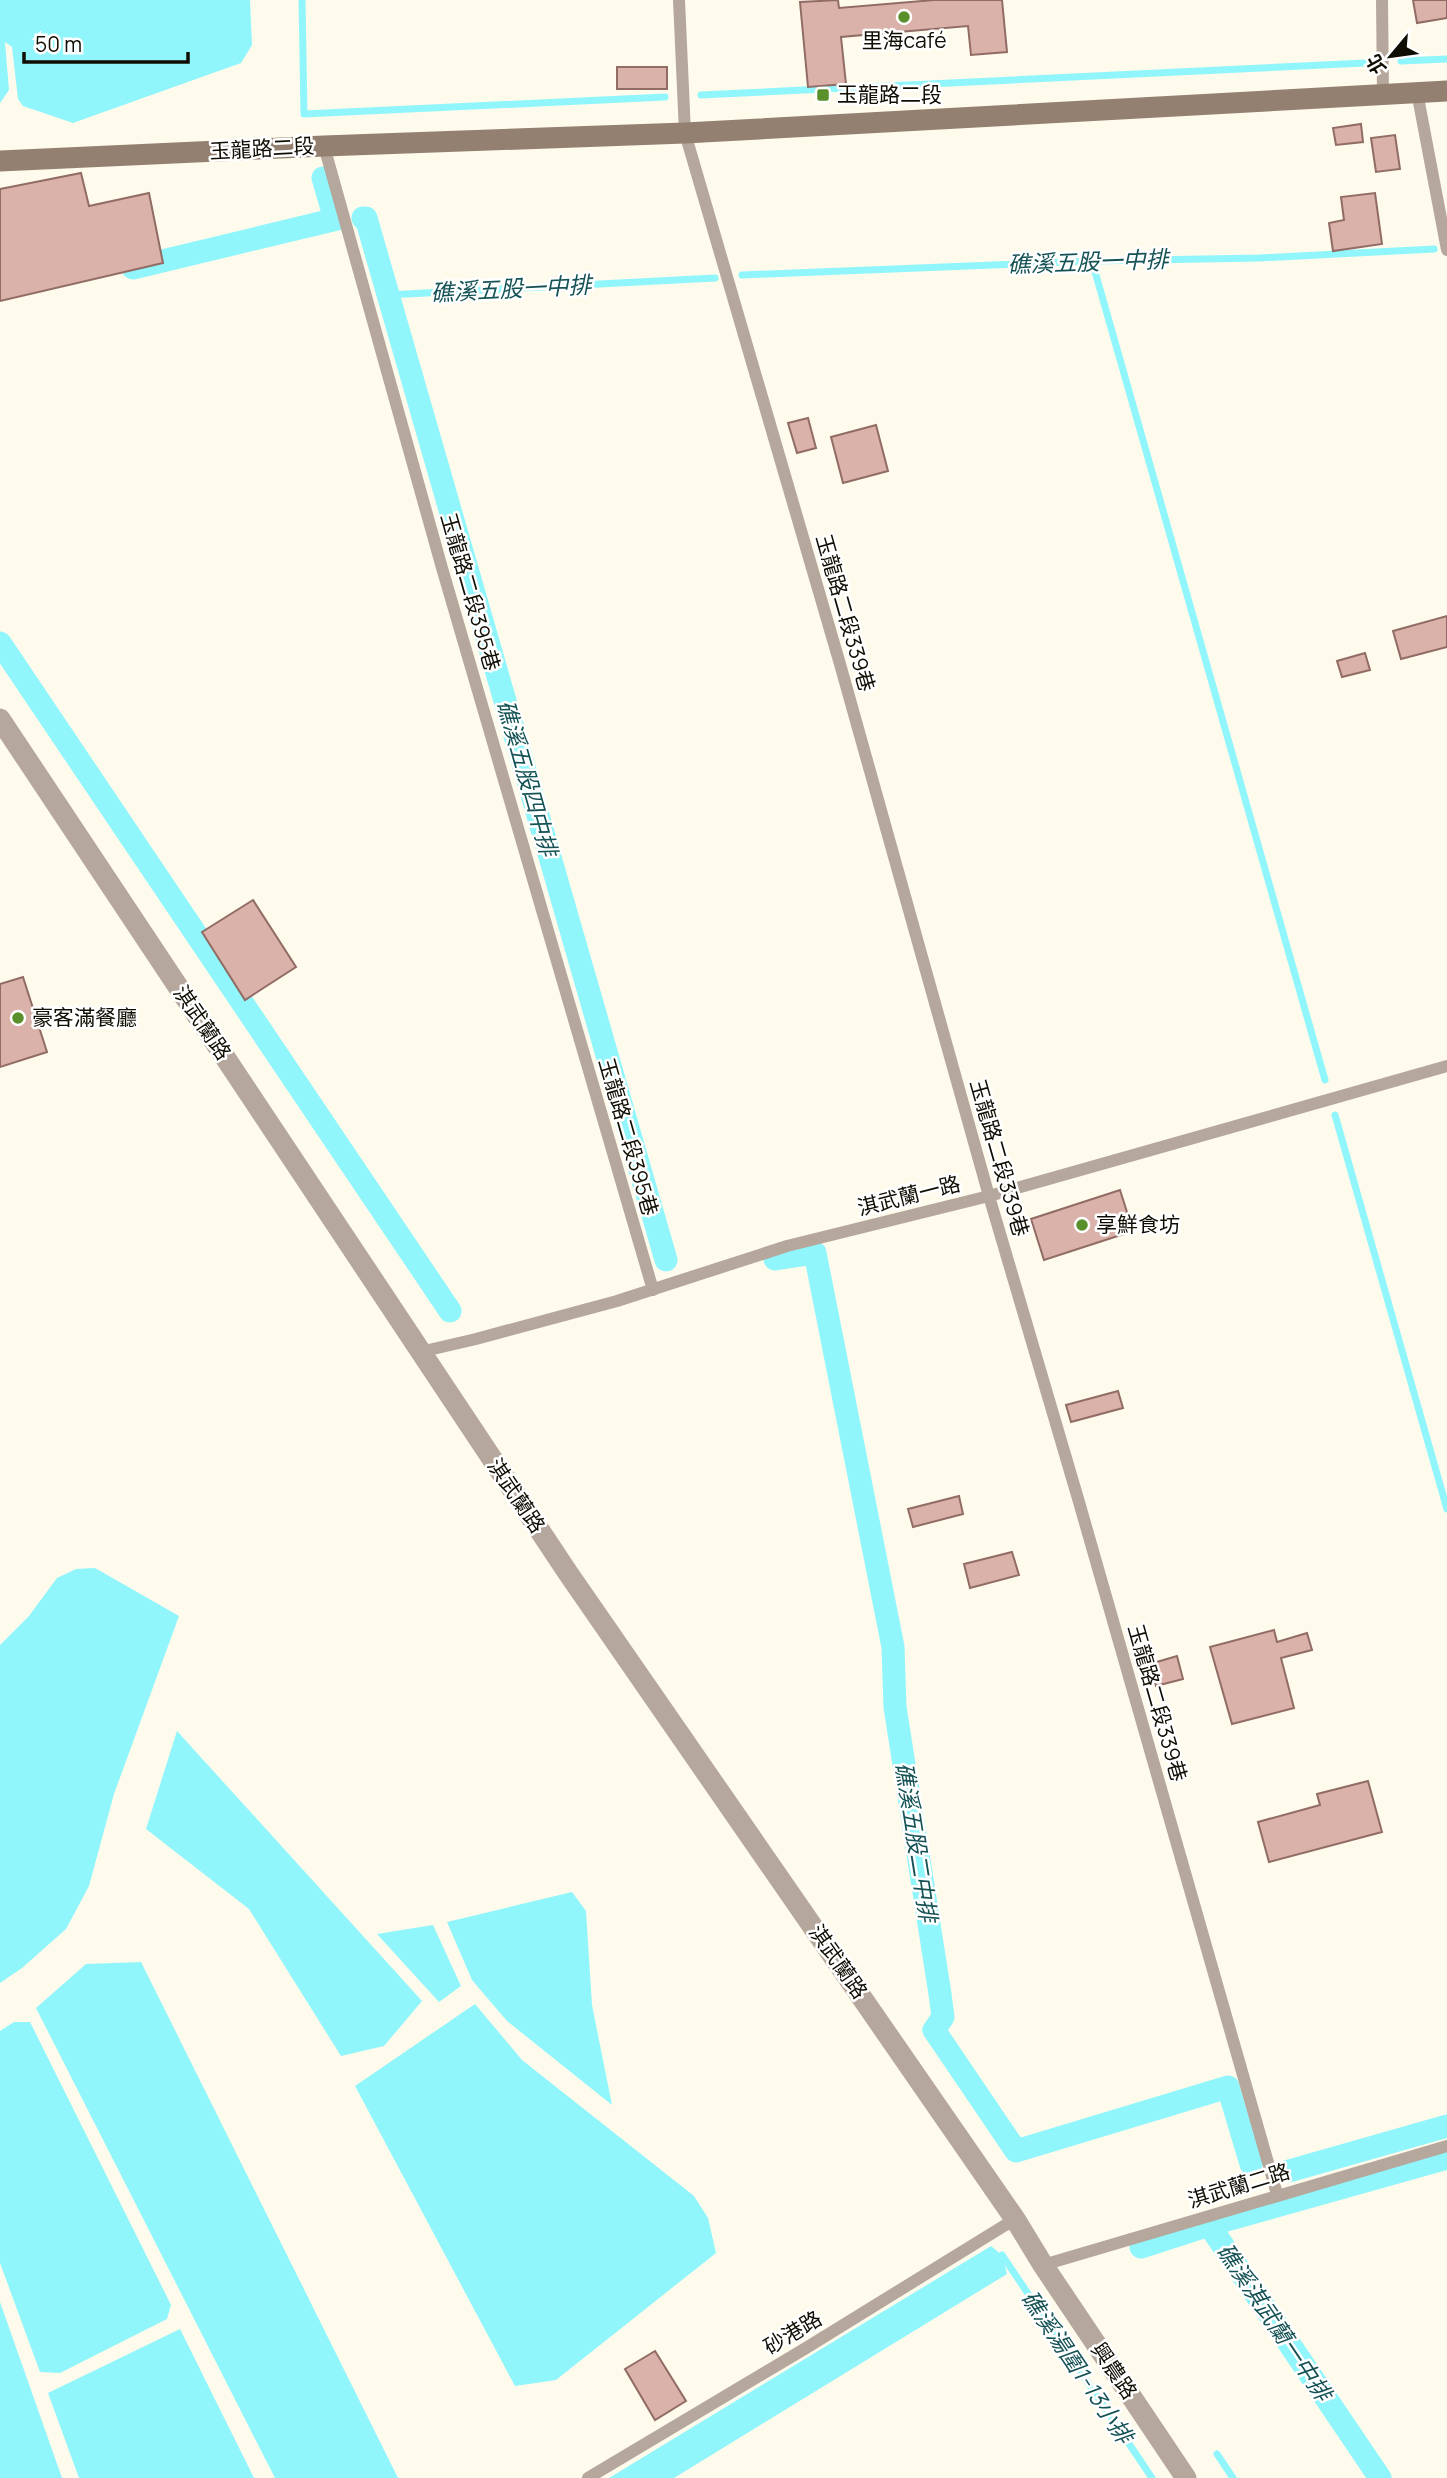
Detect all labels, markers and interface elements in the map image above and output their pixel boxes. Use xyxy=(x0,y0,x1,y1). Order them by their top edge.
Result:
marker: 里海café xyxy=(896,9,912,25)
scale bar xyxy=(24,21,189,65)
north arrow xyxy=(1356,21,1426,91)
place label: 里海café xyxy=(862,26,946,54)
text: 50 m xyxy=(35,30,82,58)
text: 北 xyxy=(1360,50,1392,79)
place label: 玉龍路二段 xyxy=(837,80,942,108)
marker: 玉龍路二段 xyxy=(815,87,831,103)
street label: 玉龍路二段 xyxy=(209,131,315,165)
water label: 礁溪五股一中排 xyxy=(1007,242,1172,280)
water label: 礁溪五股一中排 xyxy=(430,268,595,308)
street label: 玉龍路二段395巷 xyxy=(435,510,507,674)
street label: 玉龍路二段339巷 xyxy=(810,531,882,695)
water label: 礁溪五股四中排 xyxy=(490,696,566,862)
street label: 淇武蘭路 xyxy=(168,980,238,1065)
place label: 豪客滿餐廳 xyxy=(32,1003,137,1031)
marker: 豪客滿餐廳 xyxy=(10,1010,26,1026)
street label: 玉龍路二段395巷 xyxy=(593,1055,665,1219)
street label: 玉龍路二段339巷 xyxy=(964,1076,1036,1240)
street label: 淇武蘭一路 xyxy=(854,1169,963,1221)
place label: 享鮮食坊 xyxy=(1096,1210,1180,1238)
marker: 享鮮食坊 xyxy=(1074,1217,1090,1233)
street label: 淇武蘭路 xyxy=(482,1453,552,1538)
street label: 玉龍路二段339巷 xyxy=(1122,1621,1194,1785)
water label: 礁溪五股二中排 xyxy=(889,1760,946,1927)
street label: 淇武蘭路 xyxy=(803,1919,874,2004)
street label: 淇武蘭二路 xyxy=(1184,2156,1293,2214)
water label: 礁溪淇武蘭一中排 xyxy=(1210,2236,1341,2409)
water label: 礁溪湯圍1-13小排 xyxy=(1015,2284,1143,2452)
street label: 砂港路 xyxy=(758,2304,827,2360)
street label: 興農路 xyxy=(1086,2336,1144,2404)

